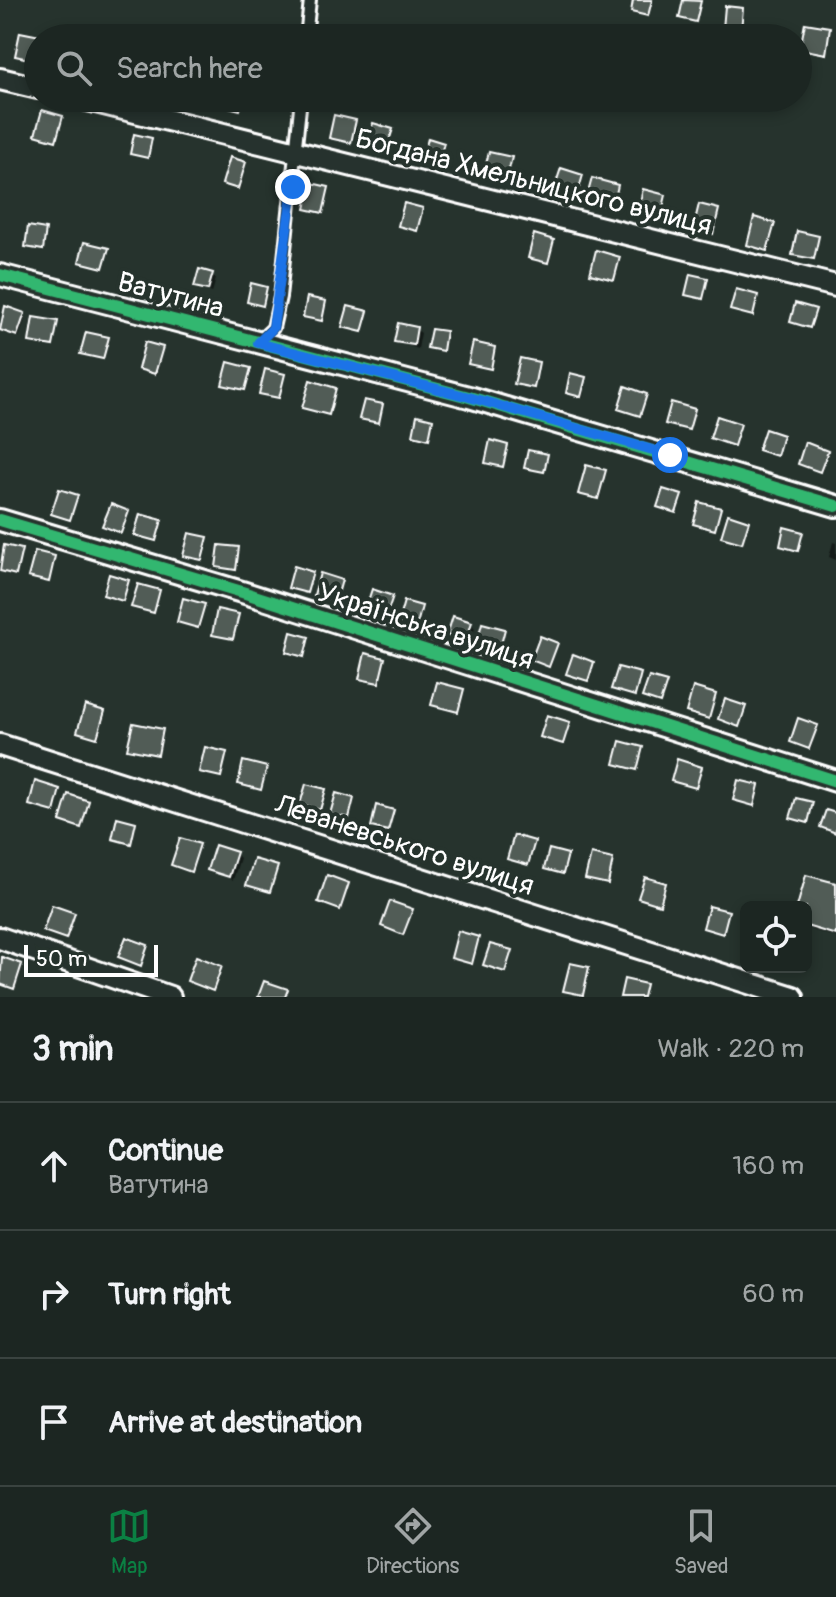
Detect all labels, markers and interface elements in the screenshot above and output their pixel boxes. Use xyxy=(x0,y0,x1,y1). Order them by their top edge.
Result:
search box xyxy=(24,24,812,112)
icon: search xyxy=(52,46,96,90)
text: Search here xyxy=(116,50,263,87)
street label: Богдана Хмельницкого вулиця xyxy=(352,121,715,244)
route end xyxy=(275,169,311,205)
street label: Ватутина xyxy=(114,265,227,326)
route start xyxy=(652,437,688,473)
street label: Українська вулиця xyxy=(313,575,538,678)
street label: Леваневського вулиця xyxy=(270,787,538,904)
map controls xyxy=(740,901,812,973)
button: locate xyxy=(740,901,812,973)
scale bar xyxy=(24,941,158,977)
text: 50 m xyxy=(36,945,87,973)
text: 3 min xyxy=(32,1028,114,1071)
text: Walk · 220 m xyxy=(657,1033,804,1065)
text: Continue xyxy=(108,1132,223,1169)
icon: ahead xyxy=(32,1144,76,1188)
text: 160 m xyxy=(732,1150,804,1182)
text: Ватутина xyxy=(108,1169,209,1201)
icon: right xyxy=(32,1272,76,1316)
text: Turn right xyxy=(108,1276,231,1313)
text: 60 m xyxy=(742,1278,804,1310)
icon: arrive xyxy=(32,1400,76,1444)
text: Arrive at destination xyxy=(108,1404,362,1441)
tab: Map xyxy=(107,1504,151,1580)
tab: Directions xyxy=(366,1504,459,1580)
tab: Saved xyxy=(674,1504,729,1580)

